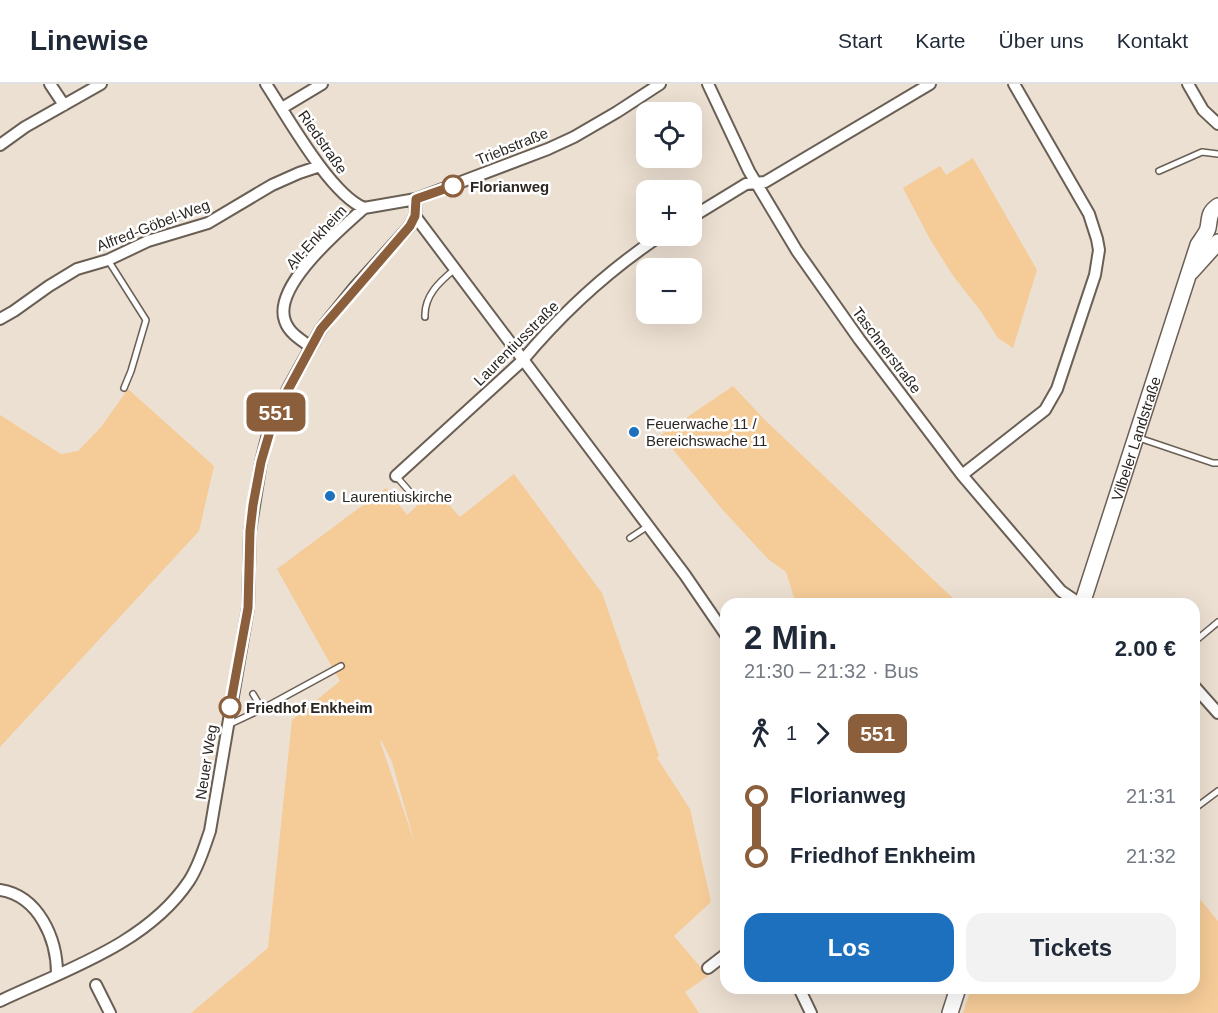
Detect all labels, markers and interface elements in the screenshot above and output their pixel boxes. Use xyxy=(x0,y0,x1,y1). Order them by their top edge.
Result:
text: Linewise xyxy=(30,25,148,56)
text: Start xyxy=(838,29,882,52)
text: Karte xyxy=(915,29,966,52)
text: Über uns xyxy=(999,29,1084,52)
text: Kontakt xyxy=(1117,29,1188,52)
map controls xyxy=(636,102,702,324)
button: locate xyxy=(636,102,702,168)
street label: Riedstraße xyxy=(295,107,351,177)
street label: Triebstraße xyxy=(474,124,550,168)
marker: Florianweg xyxy=(442,175,464,197)
place label: Florianweg xyxy=(470,178,549,195)
button: + xyxy=(636,180,702,246)
street label: Alfred-Göbel-Weg xyxy=(94,196,212,254)
street label: Alt-Enkheim xyxy=(282,202,350,272)
button: − xyxy=(636,258,702,324)
street label: Laurentiusstraße xyxy=(470,297,562,389)
street label: Taschnerstraße xyxy=(849,304,925,396)
street label: Vilbeler Landstraße xyxy=(1107,374,1164,503)
line badge: 551 xyxy=(242,392,310,432)
text: 551 xyxy=(258,401,294,424)
place label: Feuerwache 11 / Bereichswache 11 xyxy=(646,415,767,449)
marker: Feuerwache 11 / Bereichswache 11 xyxy=(627,425,641,439)
place label: Laurentiuskirche xyxy=(342,488,452,505)
marker: Laurentiuskirche xyxy=(323,489,337,503)
text: 2 Min. xyxy=(744,619,838,656)
text: 2.00 € xyxy=(1115,636,1176,661)
text: 21:30 – 21:32 · Bus xyxy=(744,660,919,682)
marker: Friedhof Enkheim xyxy=(219,696,241,718)
place label: Friedhof Enkheim xyxy=(246,699,373,716)
icon: walk xyxy=(744,717,777,750)
icon: forward xyxy=(806,717,839,750)
text: 1 xyxy=(786,722,797,744)
text: 551 xyxy=(860,722,895,745)
street label: Neuer Weg xyxy=(192,723,220,801)
text: Florianweg xyxy=(790,783,906,808)
text: 21:31 xyxy=(1126,785,1176,807)
text: Friedhof Enkheim xyxy=(790,843,976,868)
text: 21:32 xyxy=(1126,845,1176,867)
button: Los xyxy=(744,913,954,982)
button: Tickets xyxy=(966,913,1176,982)

